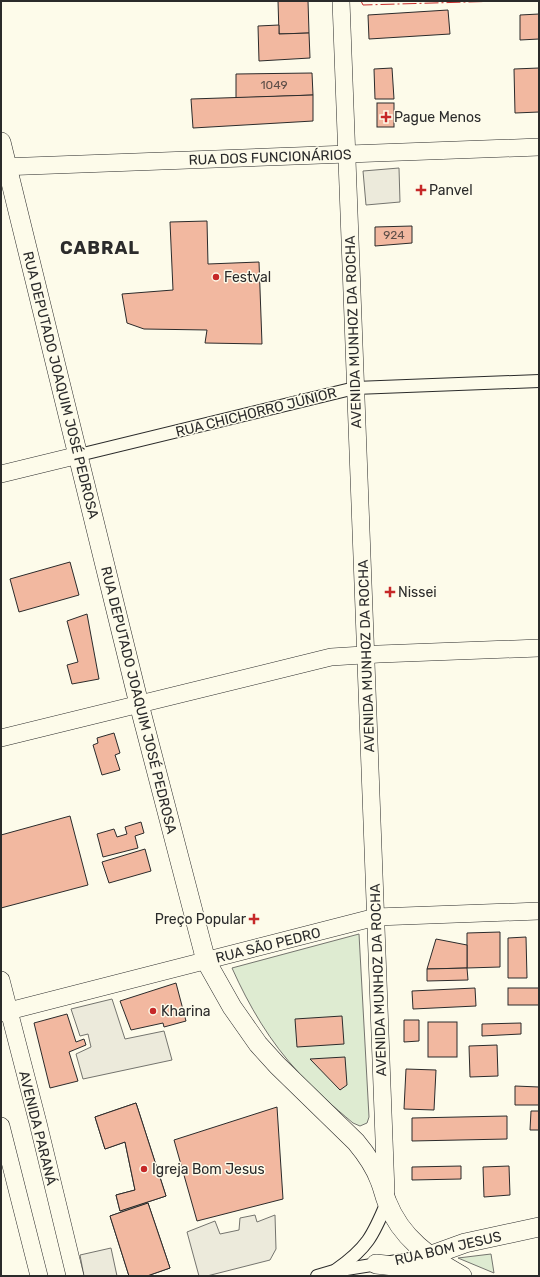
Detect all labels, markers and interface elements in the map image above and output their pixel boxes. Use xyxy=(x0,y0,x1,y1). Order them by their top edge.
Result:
house number: 1049 xyxy=(260,78,288,92)
place label: Pague Menos xyxy=(394,109,481,126)
marker: Pague Menos xyxy=(381,112,391,122)
street label: RUA DOS FUNCIONÁRIOS xyxy=(188,145,352,169)
place label: Panvel xyxy=(429,182,473,199)
marker: Panvel xyxy=(416,185,426,195)
house number: 924 xyxy=(383,228,405,242)
street label: AVENIDA MUNHOZ DA ROCHA xyxy=(342,235,365,429)
district label: CABRAL xyxy=(60,237,140,259)
street label: RUA DEPUTADO JOAQUIM JOSÉ PEDROSA xyxy=(19,249,103,521)
place label: Festval xyxy=(224,269,271,286)
marker: Festval xyxy=(211,272,221,282)
street label: RUA CHICHORRO JÚNIOR xyxy=(174,383,338,441)
street label: AVENIDA MUNHOZ DA ROCHA xyxy=(355,559,378,753)
street label: RUA DEPUTADO JOAQUIM JOSÉ PEDROSA xyxy=(97,564,181,836)
place label: Nissei xyxy=(398,584,437,601)
marker: Nissei xyxy=(385,587,395,597)
street label: AVENIDA MUNHOZ DA ROCHA xyxy=(367,883,390,1077)
place label: Preço Popular xyxy=(155,911,247,928)
marker: Preço Popular xyxy=(249,914,259,924)
street label: RUA SÃO PEDRO xyxy=(214,923,322,967)
place label: Kharina xyxy=(161,1003,211,1020)
marker: Kharina xyxy=(148,1006,158,1016)
street label: AVENIDA PARANÁ xyxy=(15,1069,61,1188)
place label: Igreja Bom Jesus xyxy=(152,1161,265,1178)
marker: Igreja Bom Jesus xyxy=(139,1164,149,1174)
street label: RUA BOM JESUS xyxy=(393,1228,504,1269)

